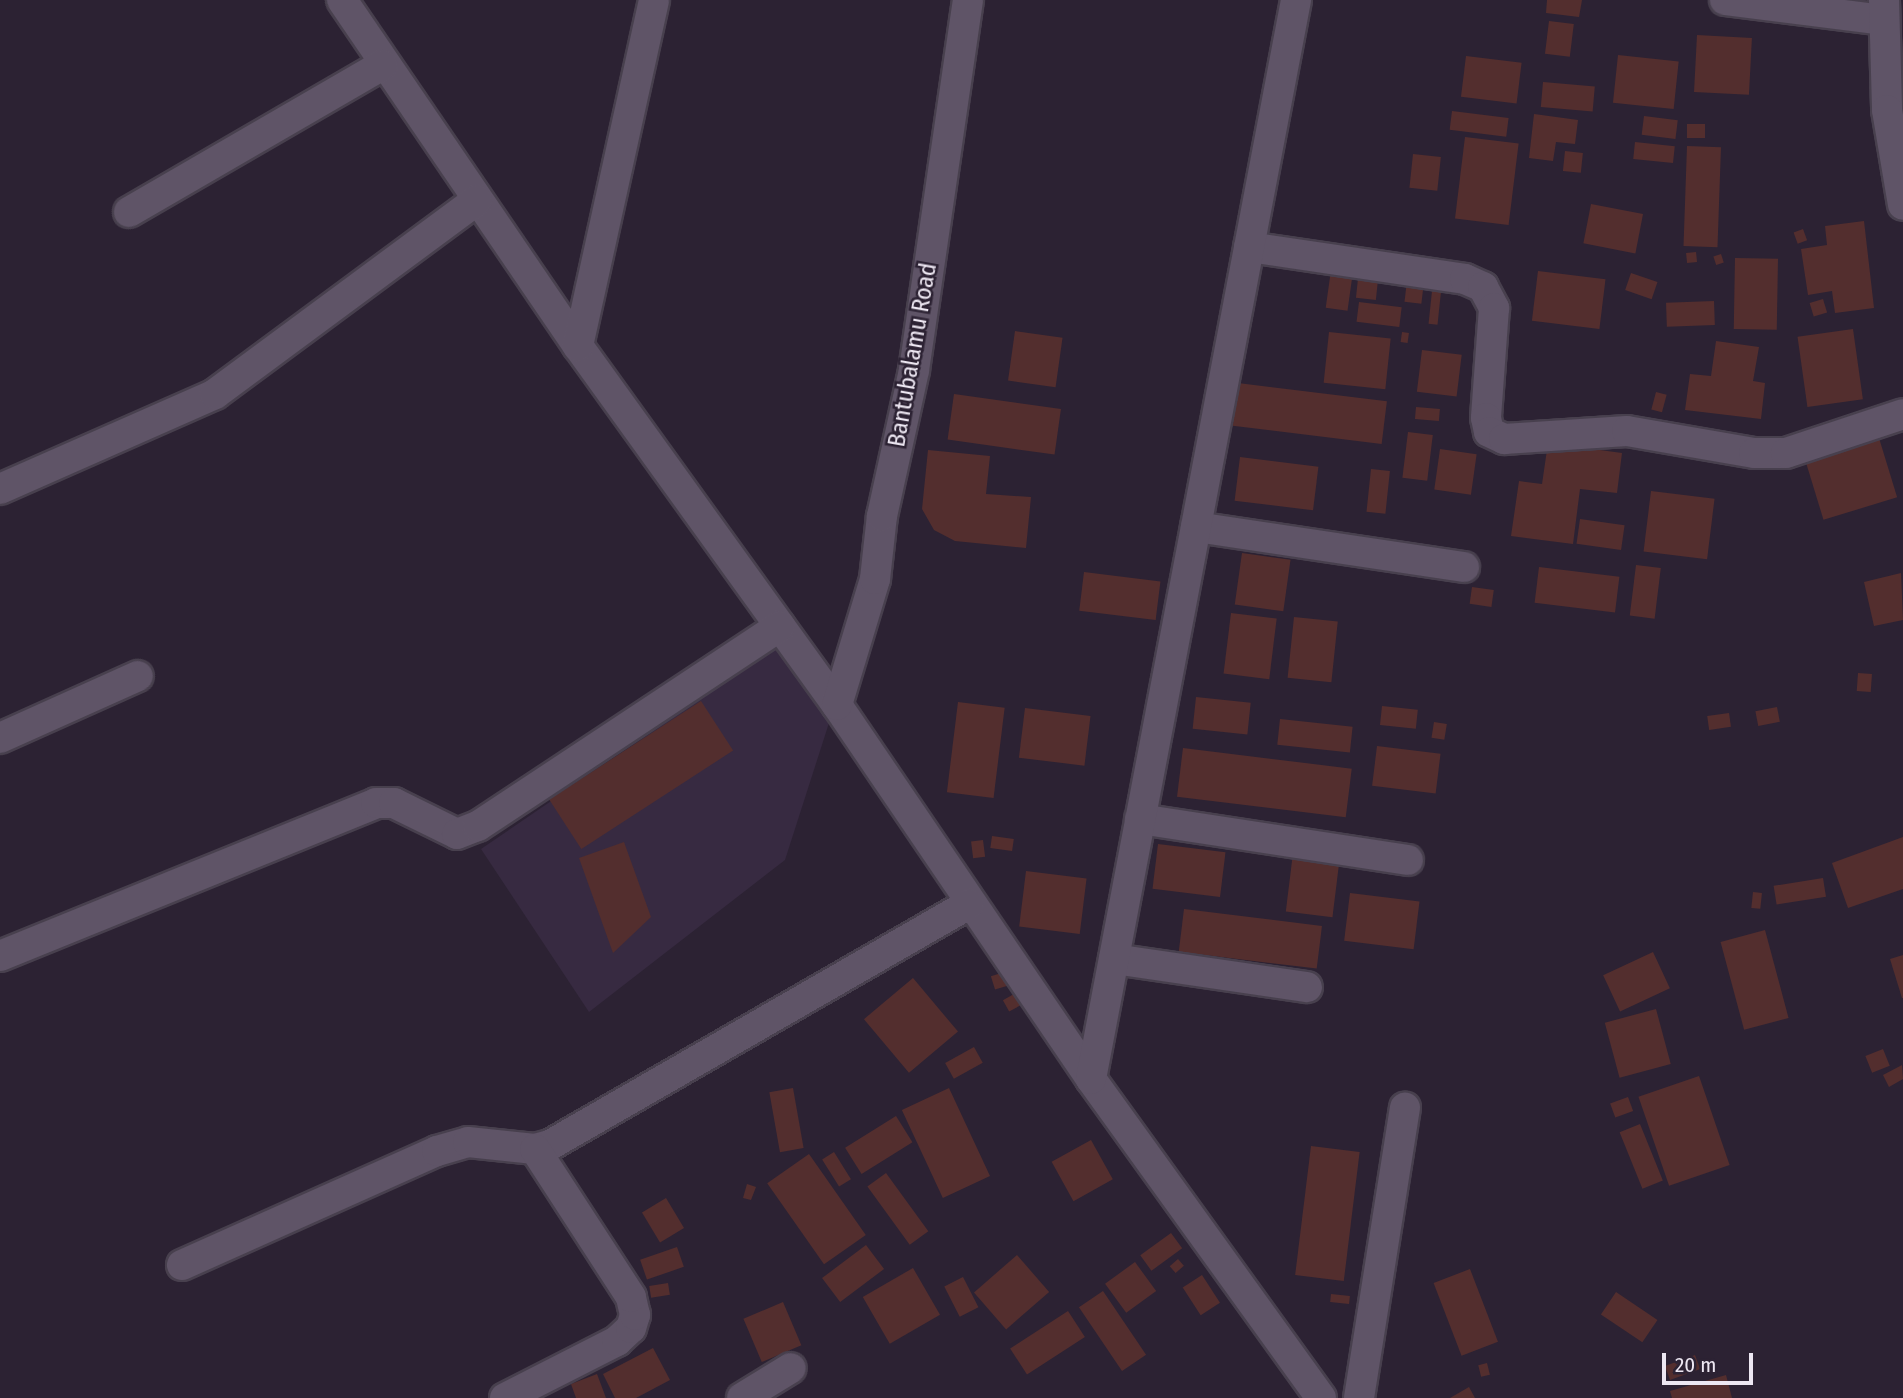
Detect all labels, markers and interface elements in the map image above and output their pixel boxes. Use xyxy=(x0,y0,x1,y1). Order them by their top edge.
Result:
street label: Bantubalamu Road xyxy=(883,261,943,449)
scale bar xyxy=(1665,1338,1756,1382)
text: 20 m xyxy=(1675,1352,1716,1378)

